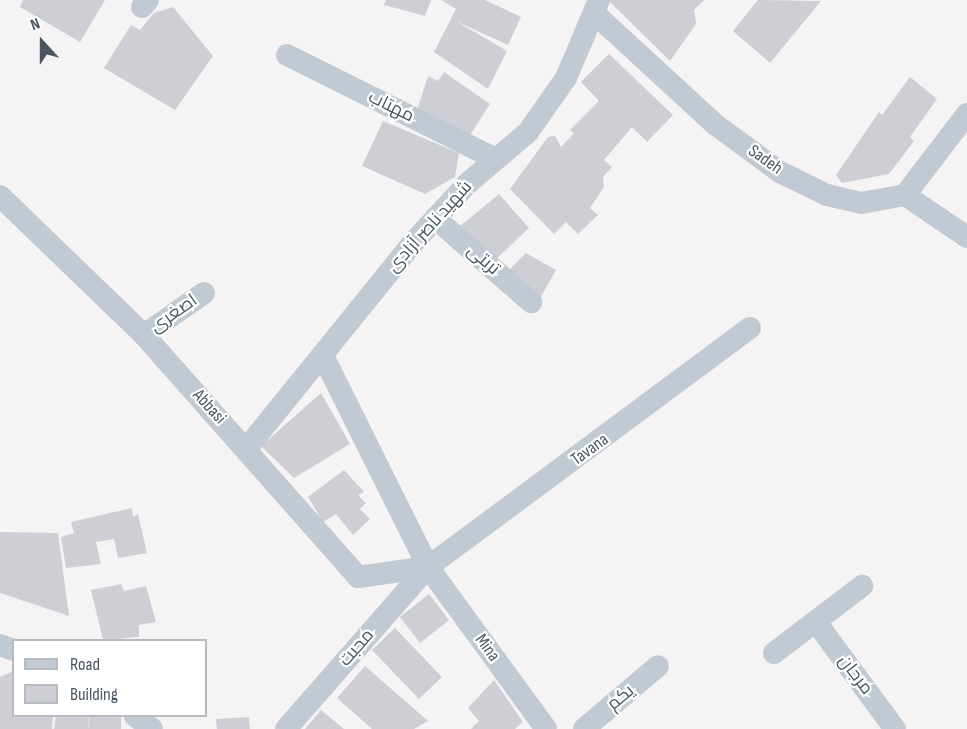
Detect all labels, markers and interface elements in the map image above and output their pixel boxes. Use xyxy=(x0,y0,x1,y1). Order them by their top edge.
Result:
north arrow xyxy=(12,12,72,72)
text: N xyxy=(28,14,43,35)
street label: مهتاب xyxy=(365,87,417,127)
street label: Sadeh xyxy=(744,141,786,179)
street label: شهید ناصر آزادی xyxy=(383,177,477,277)
street label: تربتی xyxy=(462,240,504,280)
street label: اصغری xyxy=(146,290,202,338)
street label: Abbasi xyxy=(188,385,230,429)
street label: Tavana xyxy=(567,429,613,471)
street label: محبت xyxy=(335,625,379,671)
street label: Mina xyxy=(470,630,504,666)
legend xyxy=(12,639,207,717)
street label: مرجان xyxy=(833,651,877,699)
text: Road xyxy=(70,654,100,675)
street label: یکم xyxy=(603,681,639,715)
text: Building xyxy=(70,684,118,705)

